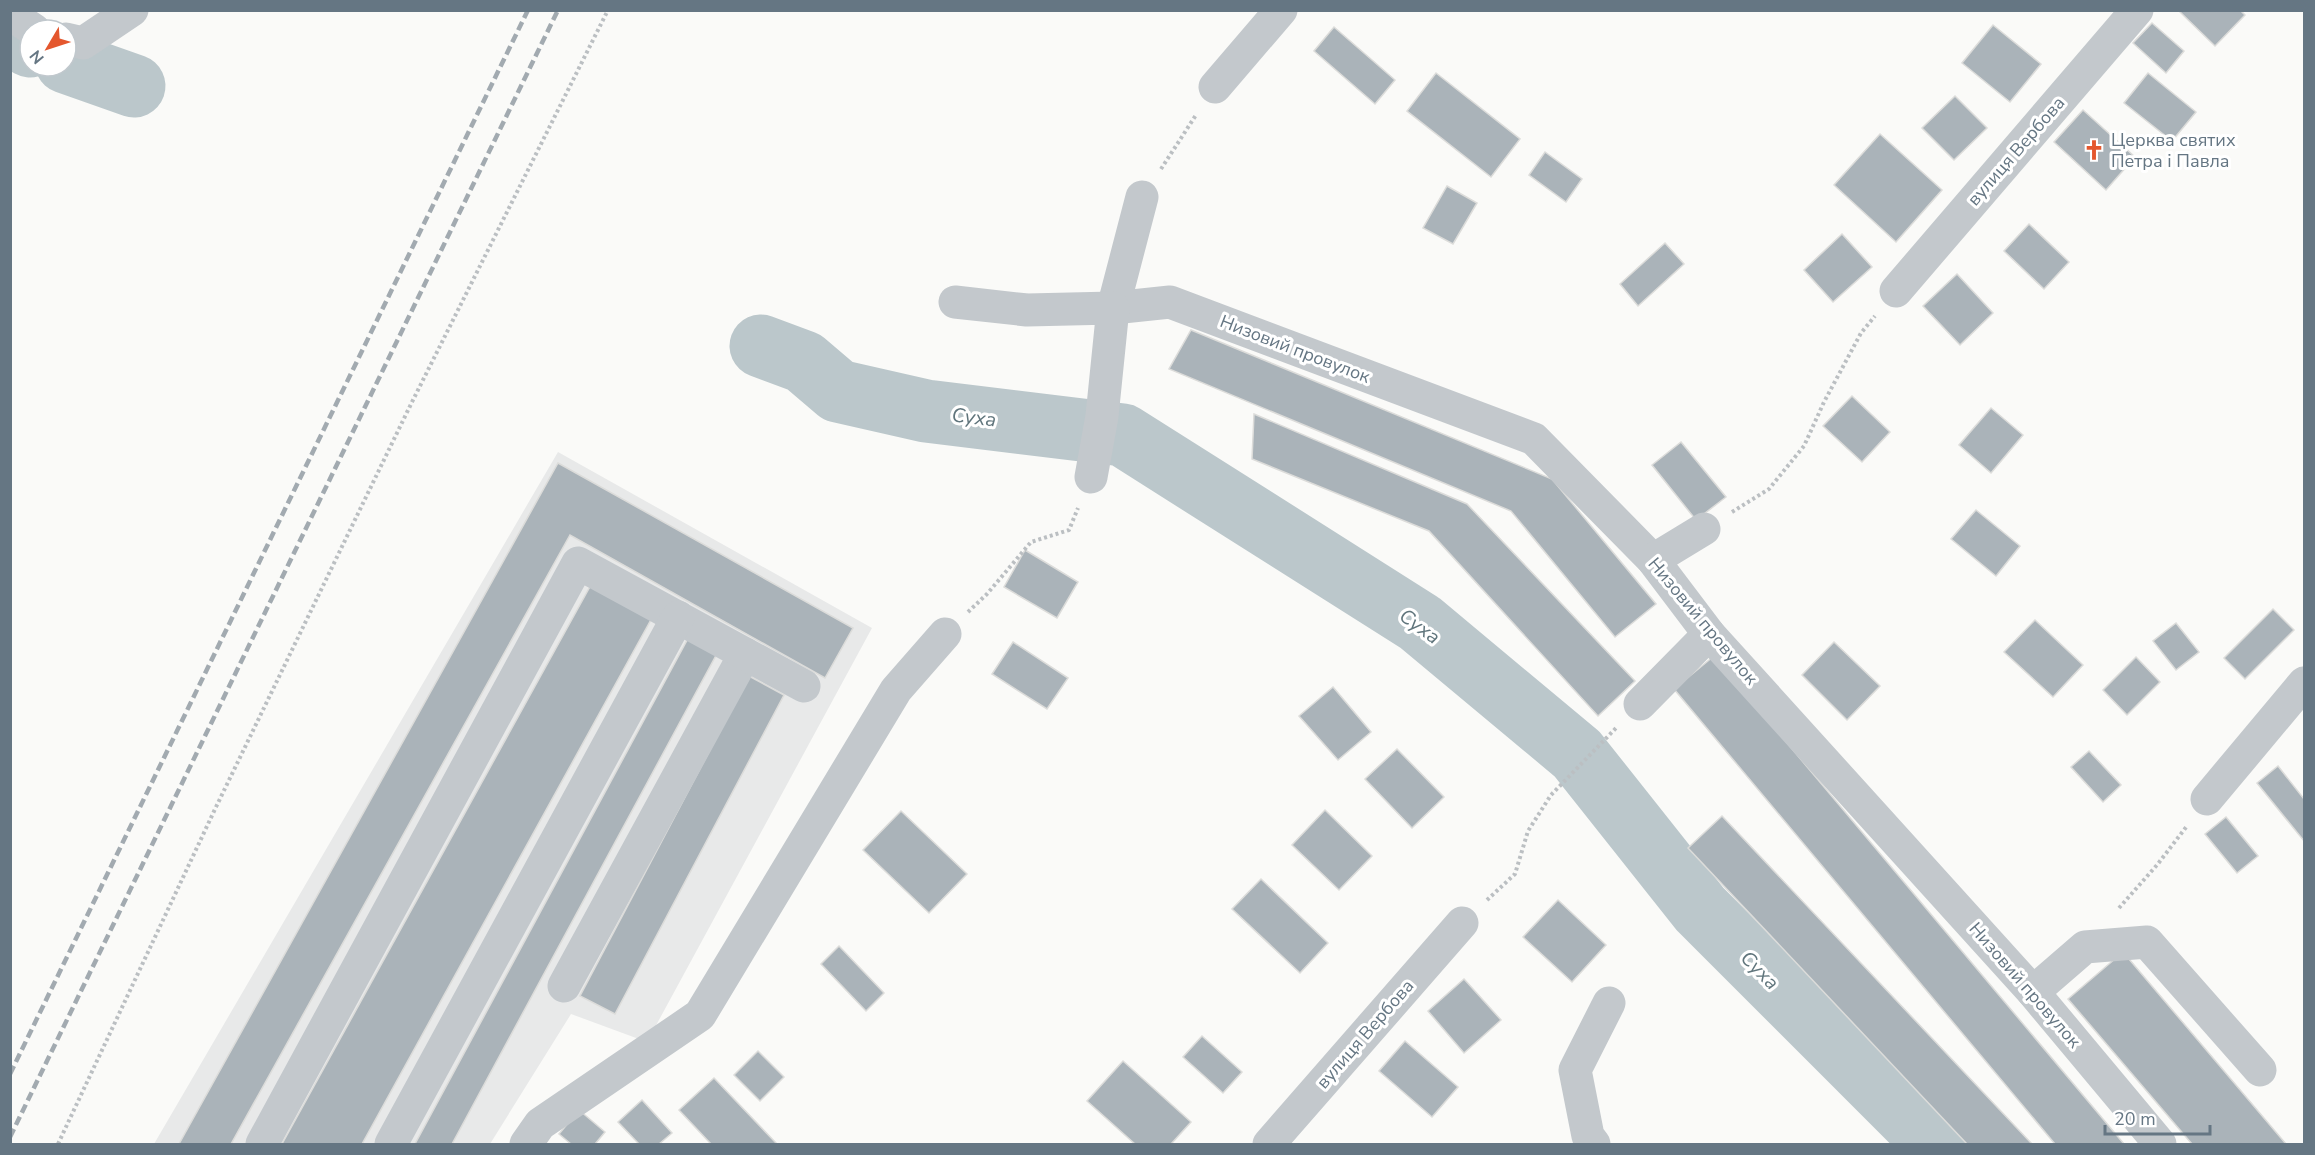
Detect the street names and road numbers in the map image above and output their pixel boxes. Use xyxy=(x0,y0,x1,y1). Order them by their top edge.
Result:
street label: вулиця Вербова xyxy=(1962,91,2070,211)
street label: Низовий провулок xyxy=(1217,309,1374,389)
street label: Низовий провулок xyxy=(1643,552,1764,690)
street label: Низовий провулок xyxy=(1964,917,2087,1053)
street label: вулиця Вербова xyxy=(1311,974,1419,1094)

